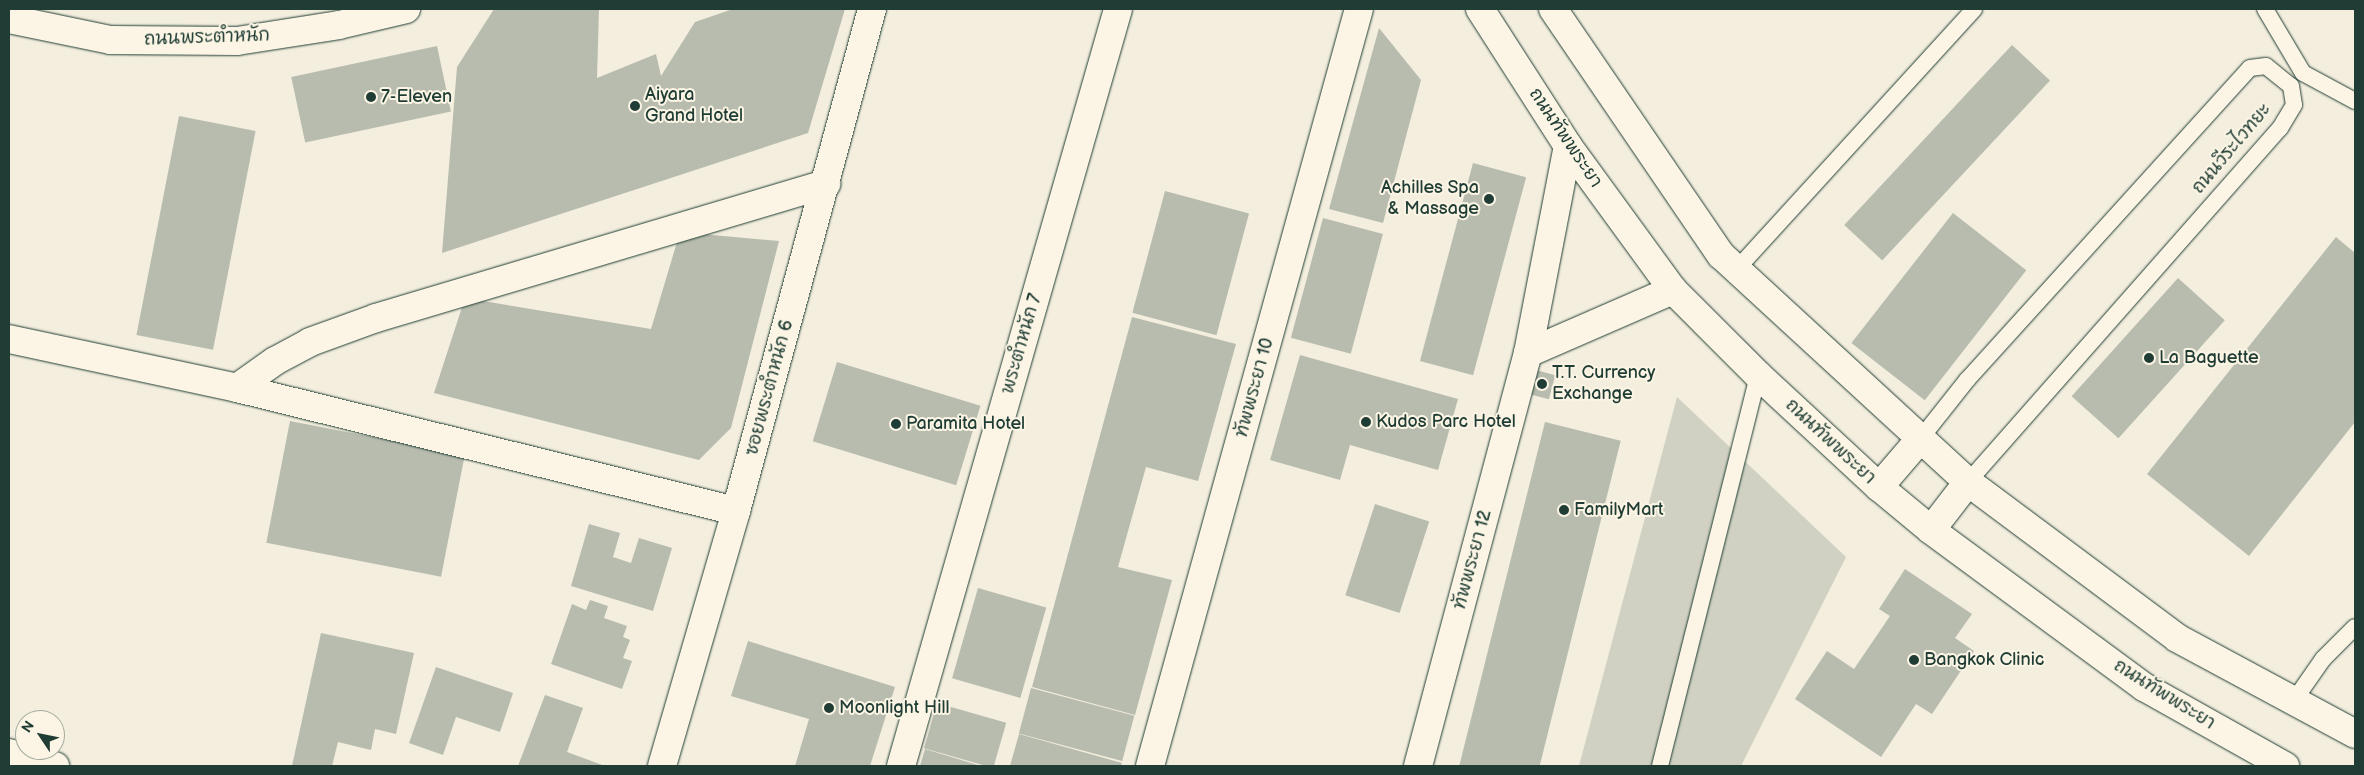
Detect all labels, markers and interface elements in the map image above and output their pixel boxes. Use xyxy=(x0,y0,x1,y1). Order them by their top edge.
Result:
street label: ถนนพระตำหนัก xyxy=(144,25,270,51)
street label: ถนนทัพพระยา xyxy=(1524,84,1606,192)
place label: Aiyara Grand Hotel xyxy=(645,85,743,128)
place label: 7-Eleven xyxy=(381,86,452,108)
marker: 7-Eleven xyxy=(365,91,377,103)
street label: ถนนวีระไวทยะ xyxy=(2188,99,2276,199)
marker: Aiyara Grand Hotel xyxy=(629,100,641,112)
place label: Achilles Spa & Massage xyxy=(1381,178,1479,220)
marker: Achilles Spa & Massage xyxy=(1483,193,1495,205)
street label: พระตำหนัก 7 xyxy=(997,291,1047,397)
street label: ซอยพระตำหนัก 6 xyxy=(741,318,799,458)
street label: ทัพพระยา 10 xyxy=(1231,336,1279,440)
place label: La Baguette xyxy=(2159,347,2259,369)
marker: La Baguette xyxy=(2143,352,2155,364)
place label: T.T. Currency Exchange xyxy=(1552,363,1655,406)
marker: T.T. Currency Exchange xyxy=(1536,378,1548,390)
street label: ถนนทัพพระยา xyxy=(1780,395,1880,489)
place label: Kudos Parc Hotel xyxy=(1376,411,1516,433)
place label: Paramita Hotel xyxy=(906,413,1025,435)
marker: Kudos Parc Hotel xyxy=(1360,416,1372,428)
marker: Paramita Hotel xyxy=(890,418,902,430)
place label: FamilyMart xyxy=(1574,499,1664,521)
marker: FamilyMart xyxy=(1558,504,1570,516)
street label: ทัพพระยา 12 xyxy=(1449,508,1497,612)
place label: Bangkok Clinic xyxy=(1924,649,2044,671)
marker: Bangkok Clinic xyxy=(1908,654,1920,666)
street label: ถนนทัพพระยา xyxy=(2109,655,2219,735)
place label: Moonlight Hill xyxy=(839,697,949,719)
marker: Moonlight Hill xyxy=(823,702,835,714)
north arrow xyxy=(15,710,65,760)
text: N xyxy=(18,718,38,736)

